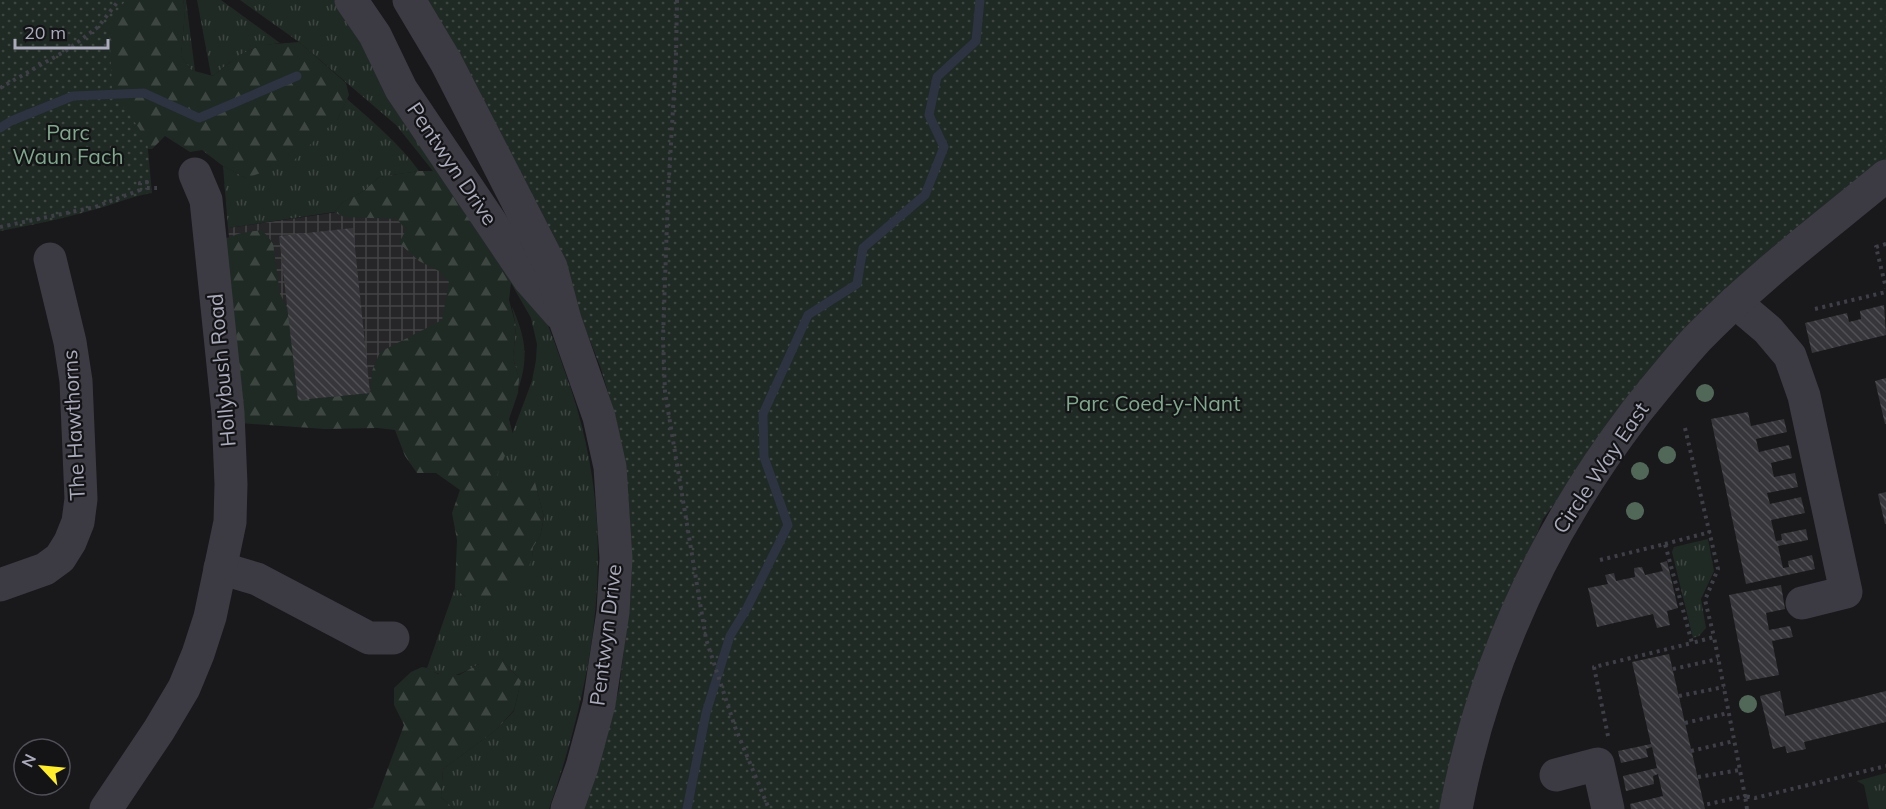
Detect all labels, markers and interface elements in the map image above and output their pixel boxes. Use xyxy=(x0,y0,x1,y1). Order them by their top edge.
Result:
scale bar xyxy=(15,12,108,50)
text: 20 m xyxy=(24,21,66,44)
street label: Pentwyn Drive xyxy=(402,97,503,230)
park label: Parc Waun Fach xyxy=(12,119,124,169)
street label: Hollybush Road xyxy=(201,292,241,448)
street label: The Hawthorns xyxy=(56,349,90,501)
park label: Parc Coed-y-Nant xyxy=(1065,390,1241,416)
street label: Circle Way East xyxy=(1547,397,1654,538)
street label: Pentwyn Drive xyxy=(583,563,627,707)
north arrow xyxy=(12,737,72,797)
text: N xyxy=(17,751,40,770)

